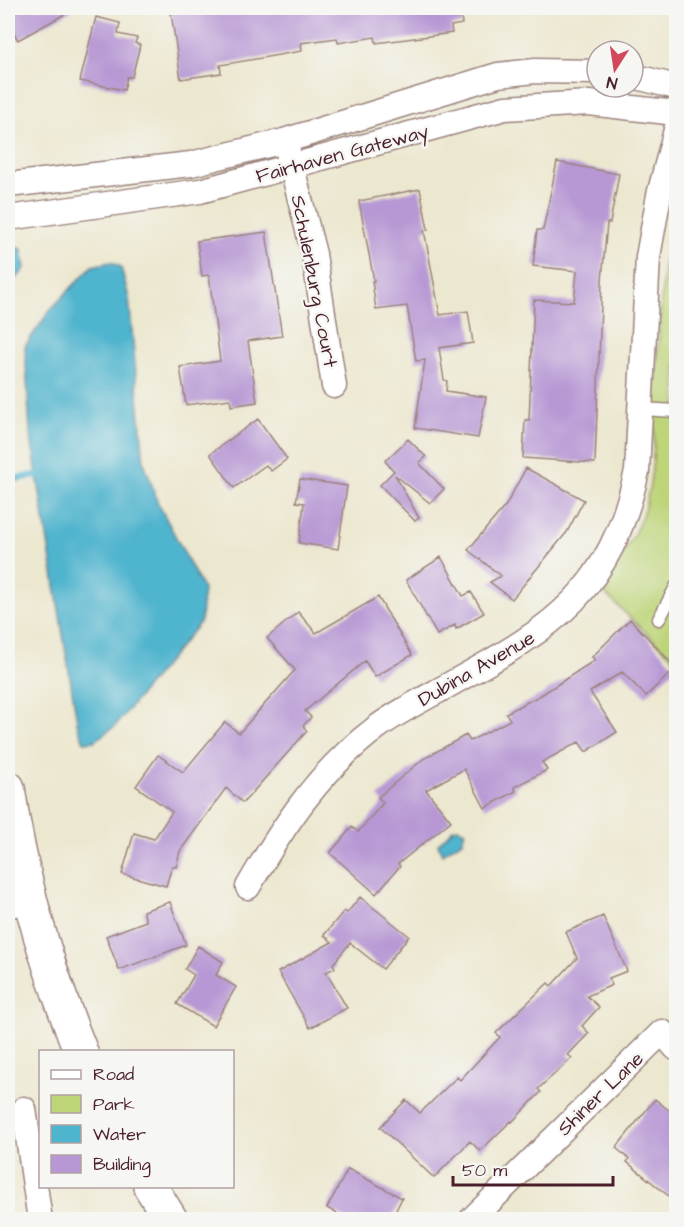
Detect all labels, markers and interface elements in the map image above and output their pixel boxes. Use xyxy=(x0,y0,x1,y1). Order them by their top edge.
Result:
north arrow xyxy=(585,39,645,99)
text: N xyxy=(605,71,619,94)
street label: Fairhaven Gateway xyxy=(253,117,432,191)
street label: Schulenburg Court xyxy=(283,193,344,370)
street label: Dubina Avenue xyxy=(413,624,540,714)
street label: Shiner Lane xyxy=(551,1045,650,1142)
legend xyxy=(39,1050,234,1188)
text: Road xyxy=(93,1062,134,1087)
text: Park xyxy=(93,1092,135,1117)
text: Water xyxy=(93,1122,146,1147)
scale bar xyxy=(453,1149,614,1187)
text: Building xyxy=(93,1152,151,1178)
text: 50 m xyxy=(462,1158,507,1183)

